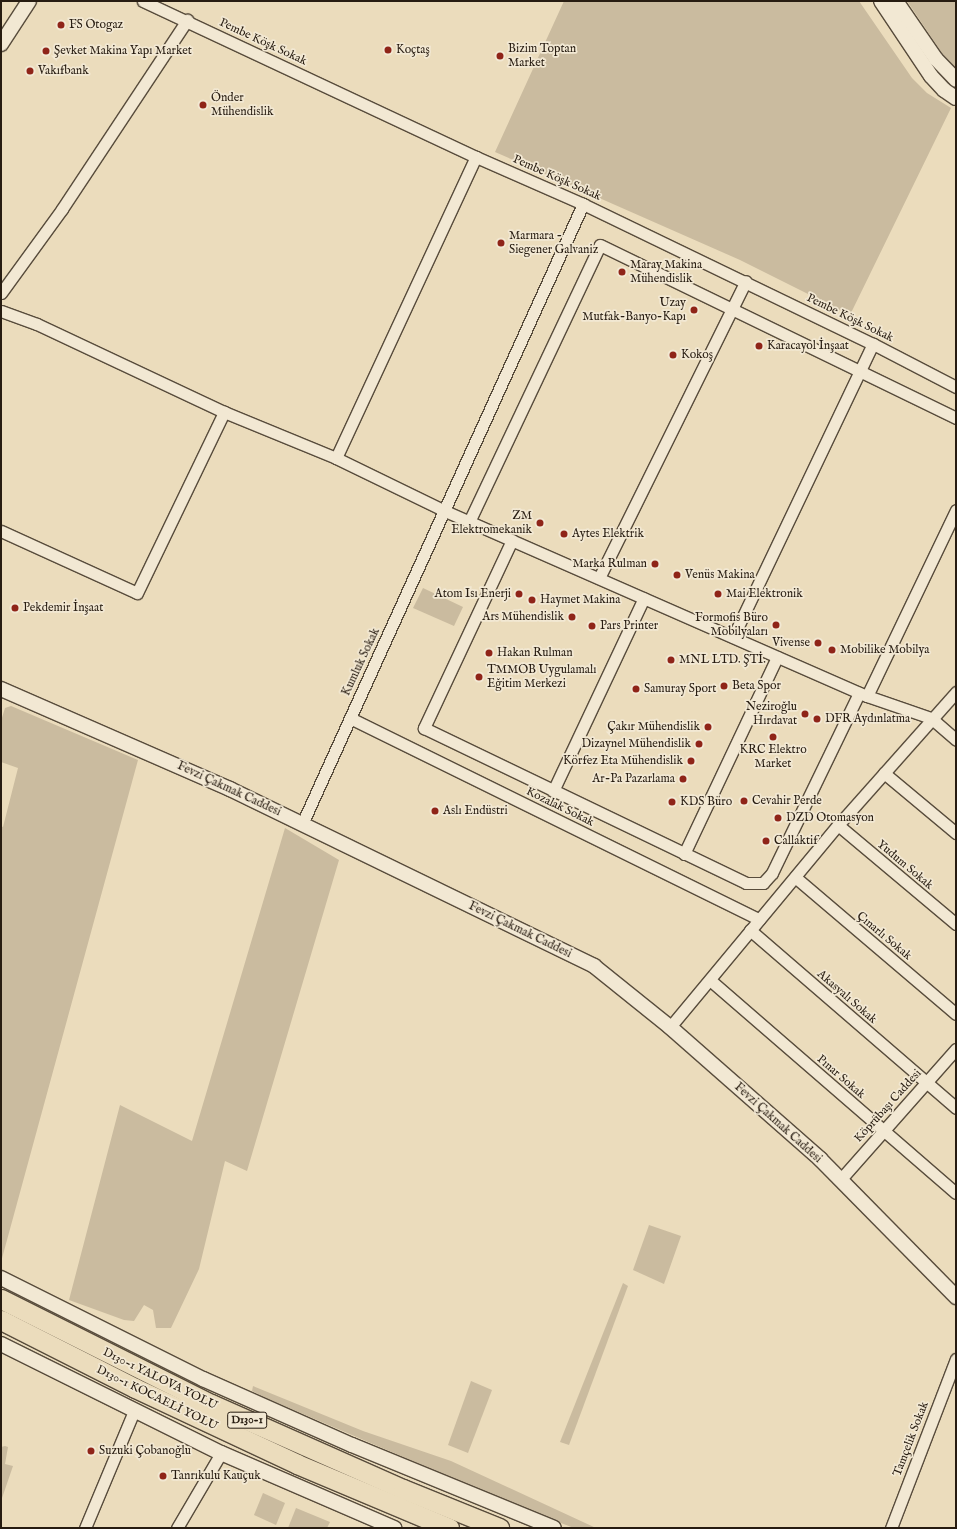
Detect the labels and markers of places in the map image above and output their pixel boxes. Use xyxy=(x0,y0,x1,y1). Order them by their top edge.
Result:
place label: FS Otogaz xyxy=(69,18,123,32)
marker: FS Otogaz xyxy=(56,20,66,30)
place label: Bizim Toptan Market xyxy=(508,42,576,70)
place label: Koçtaş xyxy=(396,43,430,57)
place label: Şevket Makina Yapı Market xyxy=(54,44,192,58)
marker: Koçtaş xyxy=(383,45,393,55)
marker: Şevket Makina Yapı Market xyxy=(41,46,51,56)
marker: Bizim Toptan Market xyxy=(495,51,505,61)
place label: Vakıfbank xyxy=(38,64,89,78)
marker: Vakıfbank xyxy=(25,66,35,76)
place label: Önder Mühendislik xyxy=(211,91,273,119)
marker: Önder Mühendislik xyxy=(198,100,208,110)
place label: Marmara - Siegener Galvaniz xyxy=(509,229,598,257)
marker: Marmara - Siegener Galvaniz xyxy=(496,238,506,248)
place label: Maray Makina Mühendislik xyxy=(630,258,702,286)
marker: Maray Makina Mühendislik xyxy=(617,267,627,277)
place label: Uzay Mutfak-Banyo-Kapı xyxy=(582,296,686,324)
marker: Uzay Mutfak-Banyo-Kapı xyxy=(689,305,699,315)
place label: Karacayol İnşaat xyxy=(767,339,849,353)
marker: Karacayol İnşaat xyxy=(754,341,764,351)
place label: Kokoş xyxy=(681,348,713,362)
marker: Kokoş xyxy=(668,350,678,360)
place label: ZM Elektromekanik xyxy=(451,509,532,537)
marker: ZM Elektromekanik xyxy=(535,518,545,528)
place label: Aytes Elektrik xyxy=(572,527,644,541)
marker: Aytes Elektrik xyxy=(559,529,569,539)
place label: Marka Rulman xyxy=(573,557,647,571)
marker: Marka Rulman xyxy=(650,559,660,569)
place label: Venüs Makina xyxy=(685,568,755,582)
marker: Venüs Makina xyxy=(672,570,682,580)
place label: Atom Isı Enerji xyxy=(435,587,511,601)
place label: Mai Elektronik xyxy=(726,587,803,601)
marker: Atom Isı Enerji xyxy=(514,589,524,599)
marker: Mai Elektronik xyxy=(713,589,723,599)
place label: Haymet Makina xyxy=(540,593,620,607)
marker: Haymet Makina xyxy=(527,595,537,605)
place label: Pekdemir İnşaat xyxy=(23,601,103,615)
marker: Pekdemir İnşaat xyxy=(10,603,20,613)
place label: Ars Mühendislik xyxy=(482,610,564,624)
place label: Formofis Büro Mobilyaları xyxy=(695,611,768,639)
marker: Ars Mühendislik xyxy=(567,612,577,622)
place label: Pars Printer xyxy=(600,619,658,633)
marker: Formofis Büro Mobilyaları xyxy=(771,620,781,630)
marker: Pars Printer xyxy=(587,621,597,631)
place label: Vivense xyxy=(772,636,810,650)
marker: Vivense xyxy=(813,638,823,648)
place label: Mobilike Mobilya xyxy=(840,643,929,657)
marker: Mobilike Mobilya xyxy=(827,645,837,655)
place label: Hakan Rulman xyxy=(497,646,573,660)
marker: Hakan Rulman xyxy=(484,648,494,658)
place label: MNL LTD. ŞTİ. xyxy=(679,653,766,667)
marker: MNL LTD. ŞTİ. xyxy=(666,655,676,665)
place label: TMMOB Uygulamalı Eğitim Merkezi xyxy=(487,663,596,691)
marker: TMMOB Uygulamalı Eğitim Merkezi xyxy=(474,672,484,682)
place label: Beta Spor xyxy=(732,679,781,693)
marker: Beta Spor xyxy=(719,681,729,691)
place label: Samuray Sport xyxy=(644,682,716,696)
marker: Samuray Sport xyxy=(631,684,641,694)
place label: Neziroğlu Hırdavat xyxy=(746,700,797,728)
marker: Neziroğlu Hırdavat xyxy=(800,709,810,719)
place label: DFR Aydınlatma xyxy=(825,712,910,726)
marker: DFR Aydınlatma xyxy=(812,714,822,724)
place label: Çakır Mühendislik xyxy=(607,720,700,734)
marker: Çakır Mühendislik xyxy=(703,722,713,732)
marker: KRC Elektro Market xyxy=(768,732,778,742)
place label: Dizaynel Mühendislik xyxy=(581,737,691,751)
marker: Dizaynel Mühendislik xyxy=(694,739,704,749)
place label: KRC Elektro Market xyxy=(739,743,807,771)
place label: Körfez Eta Mühendislik xyxy=(563,754,683,768)
marker: Körfez Eta Mühendislik xyxy=(686,756,696,766)
place label: Ar-Pa Pazarlama xyxy=(592,772,675,786)
marker: Ar-Pa Pazarlama xyxy=(678,774,688,784)
place label: Cevahir Perde xyxy=(752,794,822,808)
place label: KDS Büro xyxy=(680,795,732,809)
marker: Cevahir Perde xyxy=(739,796,749,806)
marker: KDS Büro xyxy=(667,797,677,807)
place label: Aslı Endüstri xyxy=(443,804,508,818)
marker: Aslı Endüstri xyxy=(430,806,440,816)
place label: DZD Otomasyon xyxy=(786,811,874,825)
marker: DZD Otomasyon xyxy=(773,813,783,823)
place label: Callaktif xyxy=(774,834,818,848)
marker: Callaktif xyxy=(761,836,771,846)
place label: Suzuki Çobanoğlu xyxy=(99,1444,191,1458)
marker: Suzuki Çobanoğlu xyxy=(86,1446,96,1456)
place label: Tanrıkulu Kauçuk xyxy=(171,1469,261,1483)
marker: Tanrıkulu Kauçuk xyxy=(158,1471,168,1481)

